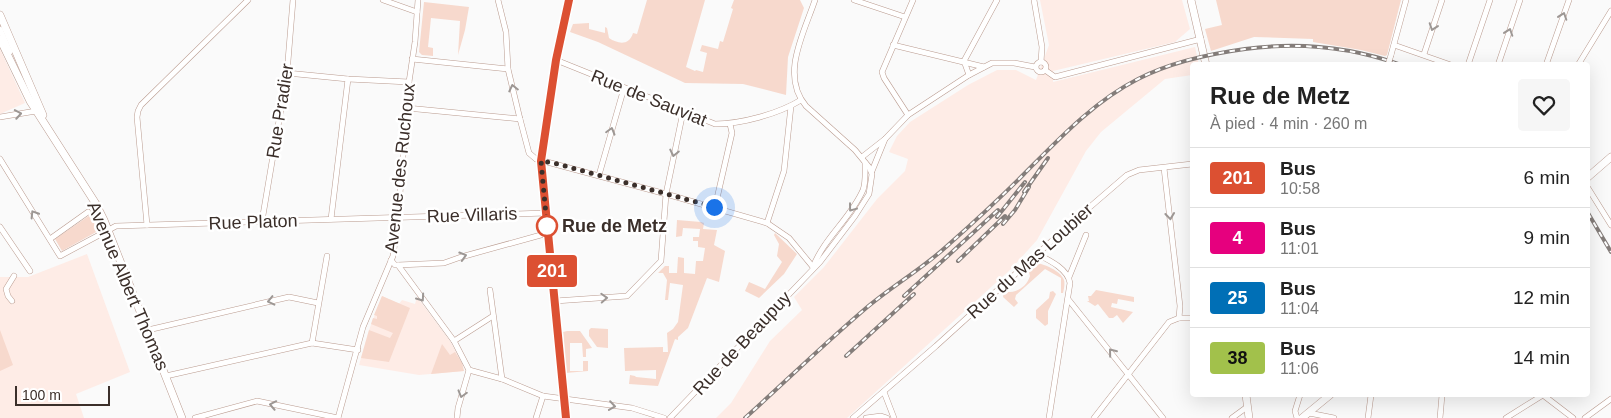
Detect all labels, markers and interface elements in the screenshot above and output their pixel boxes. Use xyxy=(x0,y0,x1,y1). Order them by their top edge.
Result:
one-way arrow xyxy=(1557,12,1567,21)
one-way arrow xyxy=(1429,22,1439,31)
one-way arrow xyxy=(1503,29,1513,37)
street label: Rue Pradier xyxy=(263,62,297,160)
street label: Rue de Sauviat xyxy=(588,66,710,130)
button: heart xyxy=(1518,79,1570,131)
street label: Avenue des Ruchoux xyxy=(381,82,419,254)
text: Rue de Metz xyxy=(1210,82,1350,109)
one-way arrow xyxy=(508,84,519,93)
one-way arrow xyxy=(14,109,22,119)
text: À pied · 4 min · 260 m xyxy=(1210,115,1367,132)
one-way arrow xyxy=(606,128,616,136)
one-way arrow xyxy=(670,149,680,157)
text: Bus xyxy=(1280,158,1316,179)
text: 6 min xyxy=(1524,167,1570,188)
text: 201 xyxy=(1222,168,1253,188)
text: 10:58 xyxy=(1280,180,1320,197)
your location xyxy=(702,195,727,220)
street label: Avenue Albert Thomas xyxy=(83,199,173,373)
street label: Rue du Mas Loubier xyxy=(963,199,1097,323)
one-way arrow xyxy=(849,202,858,212)
street label: Rue Villaris xyxy=(426,203,518,227)
street label: Rue Platon xyxy=(208,210,298,234)
one-way arrow xyxy=(31,211,41,220)
one-way arrow xyxy=(1164,212,1175,220)
marker: Rue de Metz xyxy=(536,215,558,237)
place label: Rue de Metz xyxy=(562,216,667,236)
text: Bus xyxy=(1280,218,1316,239)
text: 9 min xyxy=(1524,227,1570,248)
text: 4 xyxy=(1232,228,1243,248)
text: 11:01 xyxy=(1280,240,1319,257)
one-way arrow xyxy=(458,252,467,262)
line badge: 201 xyxy=(523,255,581,287)
text: 201 xyxy=(537,261,567,281)
text: Bus xyxy=(1280,278,1316,299)
street label: Rue de Beaupuy xyxy=(689,287,795,399)
text: 12 min xyxy=(1513,287,1570,308)
text: 25 xyxy=(1227,288,1248,308)
one-way arrow xyxy=(415,292,424,301)
one-way arrow xyxy=(600,292,608,303)
one-way arrow xyxy=(266,295,275,306)
text: 11:04 xyxy=(1280,300,1319,317)
text: Bus xyxy=(1280,338,1316,359)
text: 14 min xyxy=(1513,347,1570,368)
text: 38 xyxy=(1227,348,1248,368)
one-way arrow xyxy=(1109,349,1117,358)
text: 11:06 xyxy=(1280,360,1319,377)
scale bar xyxy=(15,383,110,406)
text: 100 m xyxy=(22,387,61,403)
one-way arrow xyxy=(457,389,467,397)
one-way arrow xyxy=(269,400,277,410)
one-way arrow xyxy=(608,400,617,410)

